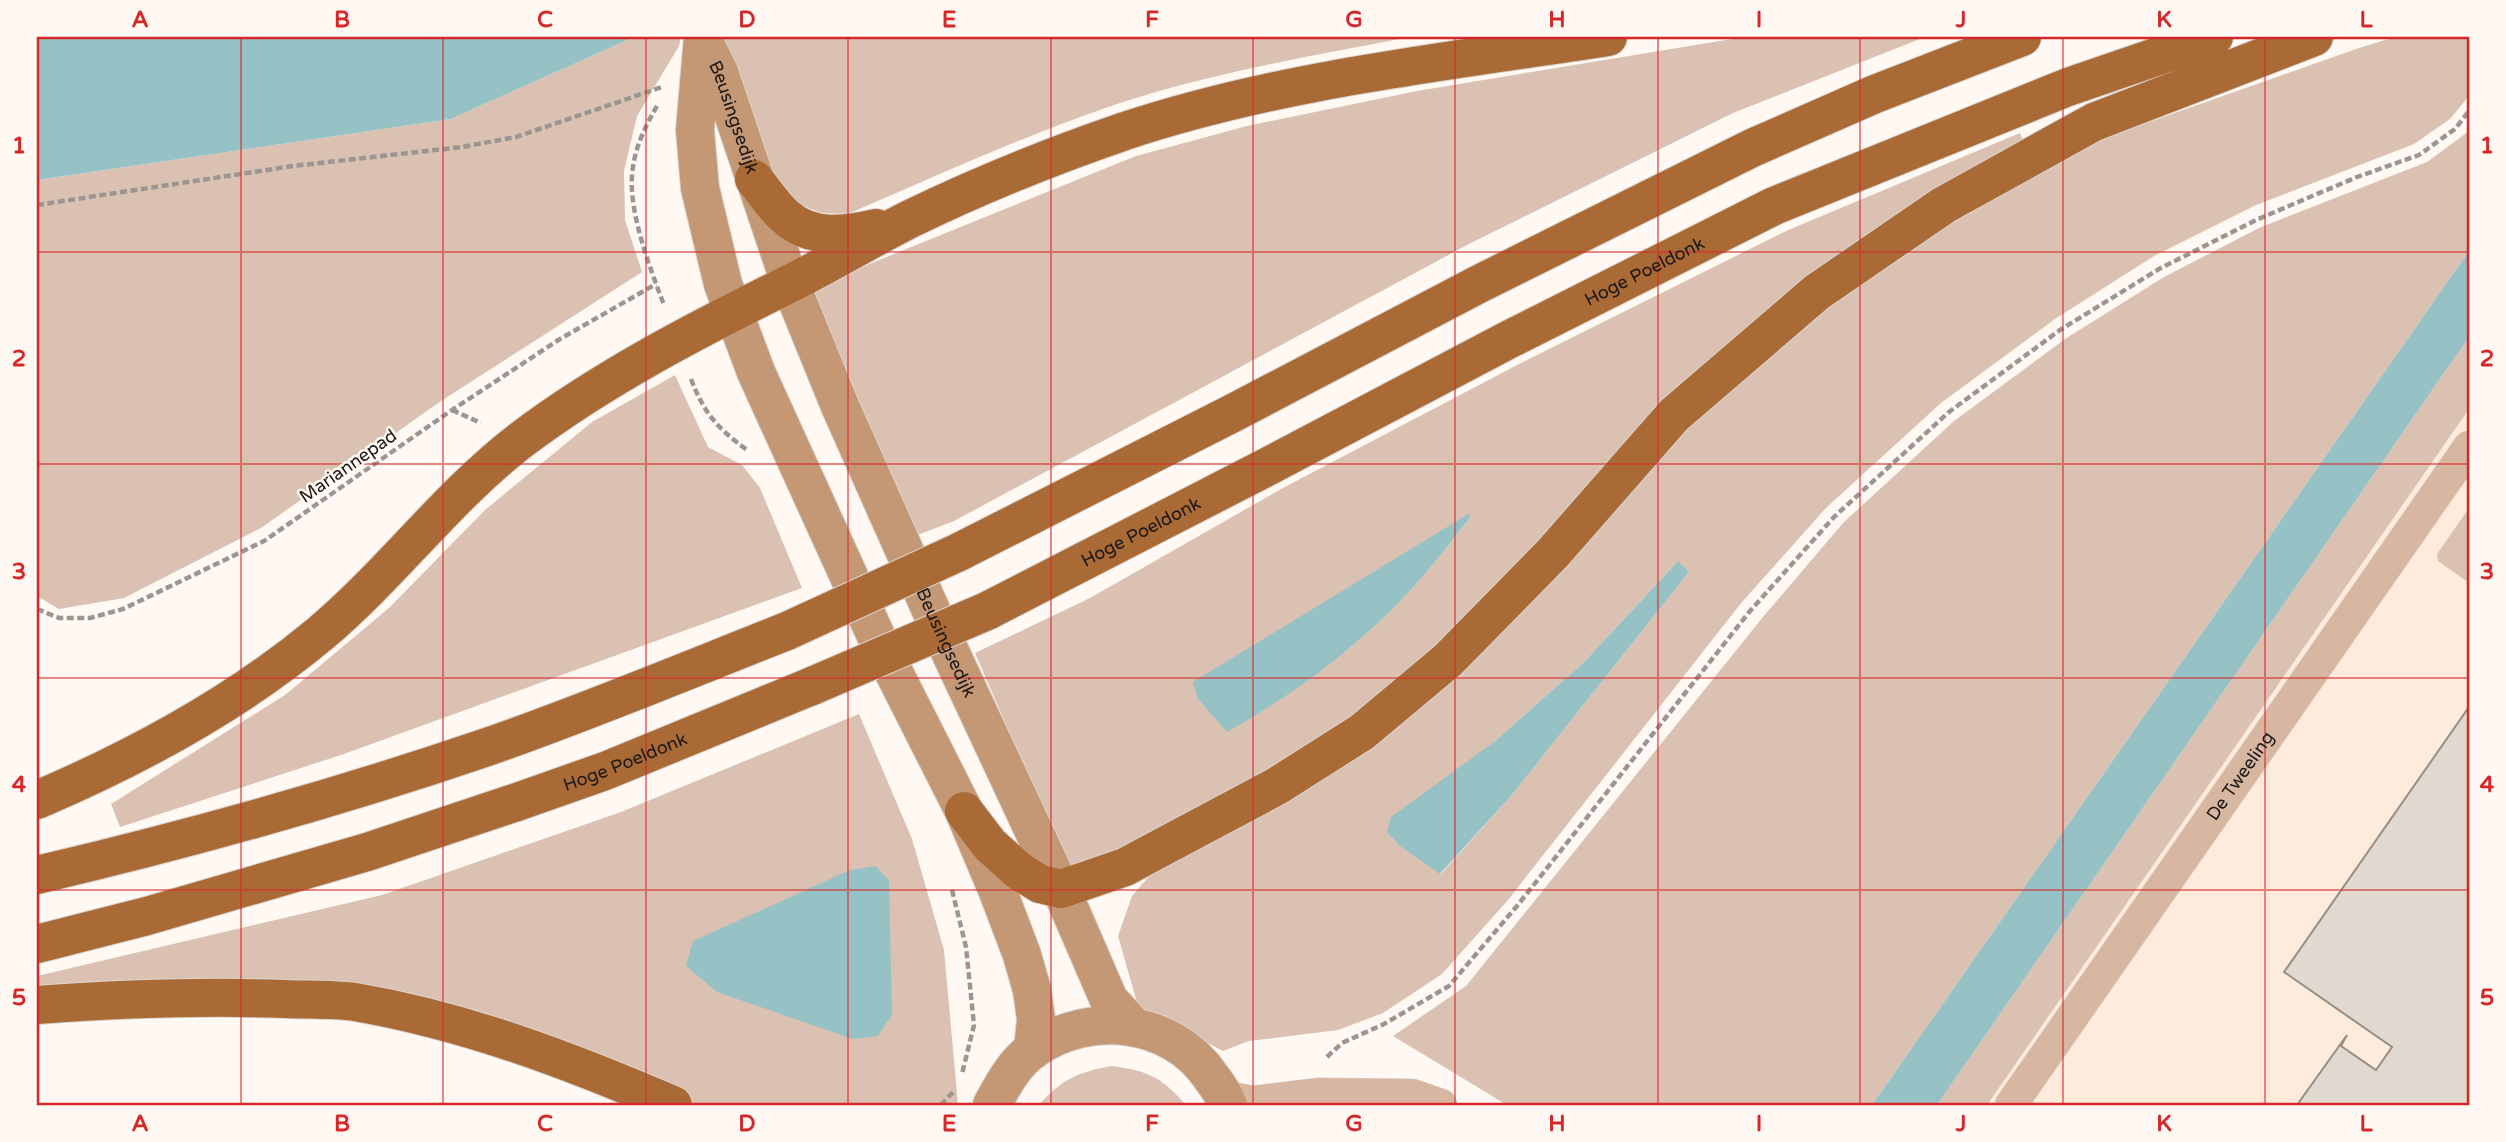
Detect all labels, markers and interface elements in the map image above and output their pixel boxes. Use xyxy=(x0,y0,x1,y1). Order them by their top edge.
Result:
text: A xyxy=(131,6,149,34)
text: B xyxy=(334,6,350,34)
text: C xyxy=(537,6,553,34)
text: D xyxy=(738,6,756,34)
text: E xyxy=(942,6,956,34)
text: F xyxy=(1145,6,1159,34)
text: G xyxy=(1345,6,1363,34)
text: H xyxy=(1548,6,1566,34)
text: I xyxy=(1756,6,1762,34)
text: J xyxy=(1955,6,1966,34)
text: K xyxy=(2156,6,2172,34)
text: L xyxy=(2359,6,2373,34)
street label: Beusingsedijk xyxy=(704,57,764,177)
text: 1 xyxy=(12,132,26,160)
text: 1 xyxy=(2480,132,2494,160)
street label: Hoge Poeldonk xyxy=(1581,232,1708,311)
text: 2 xyxy=(12,345,26,373)
text: 2 xyxy=(2480,345,2494,373)
street label: Mariannepad xyxy=(295,424,401,508)
street label: Hoge Poeldonk xyxy=(1077,492,1204,572)
text: 3 xyxy=(12,558,26,586)
text: 3 xyxy=(2480,558,2494,586)
street label: Beusingsedijk xyxy=(911,584,981,701)
street label: De Tweeling xyxy=(2201,727,2279,825)
street label: Hoge Poeldonk xyxy=(560,728,690,796)
text: 4 xyxy=(12,771,27,799)
text: 4 xyxy=(2480,771,2495,799)
text: 5 xyxy=(12,984,26,1012)
text: 5 xyxy=(2480,984,2494,1012)
text: A xyxy=(131,1110,149,1138)
text: B xyxy=(334,1110,350,1138)
text: C xyxy=(537,1110,553,1138)
text: D xyxy=(738,1110,756,1138)
text: E xyxy=(942,1110,956,1138)
text: F xyxy=(1145,1110,1159,1138)
text: G xyxy=(1345,1110,1363,1138)
text: H xyxy=(1548,1110,1566,1138)
text: I xyxy=(1756,1110,1762,1138)
text: J xyxy=(1955,1110,1966,1138)
text: K xyxy=(2156,1110,2172,1138)
text: L xyxy=(2359,1110,2373,1138)

